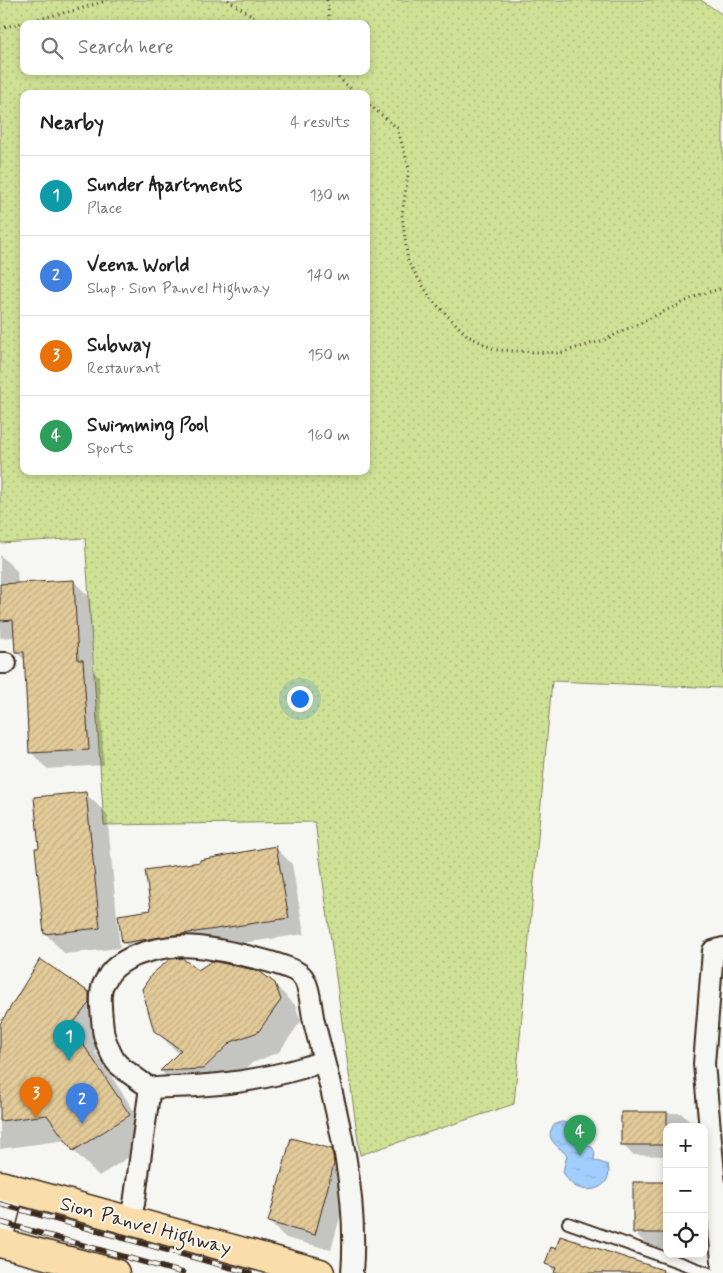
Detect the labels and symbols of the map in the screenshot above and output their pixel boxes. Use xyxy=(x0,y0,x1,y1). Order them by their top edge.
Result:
your location xyxy=(287,686,313,712)
pin: 1 xyxy=(53,1020,85,1061)
pin: 3 xyxy=(20,1077,52,1118)
pin: 2 xyxy=(66,1083,98,1124)
pin: 4 xyxy=(564,1115,596,1156)
street label: Sion Panvel Highway xyxy=(56,1191,234,1264)

